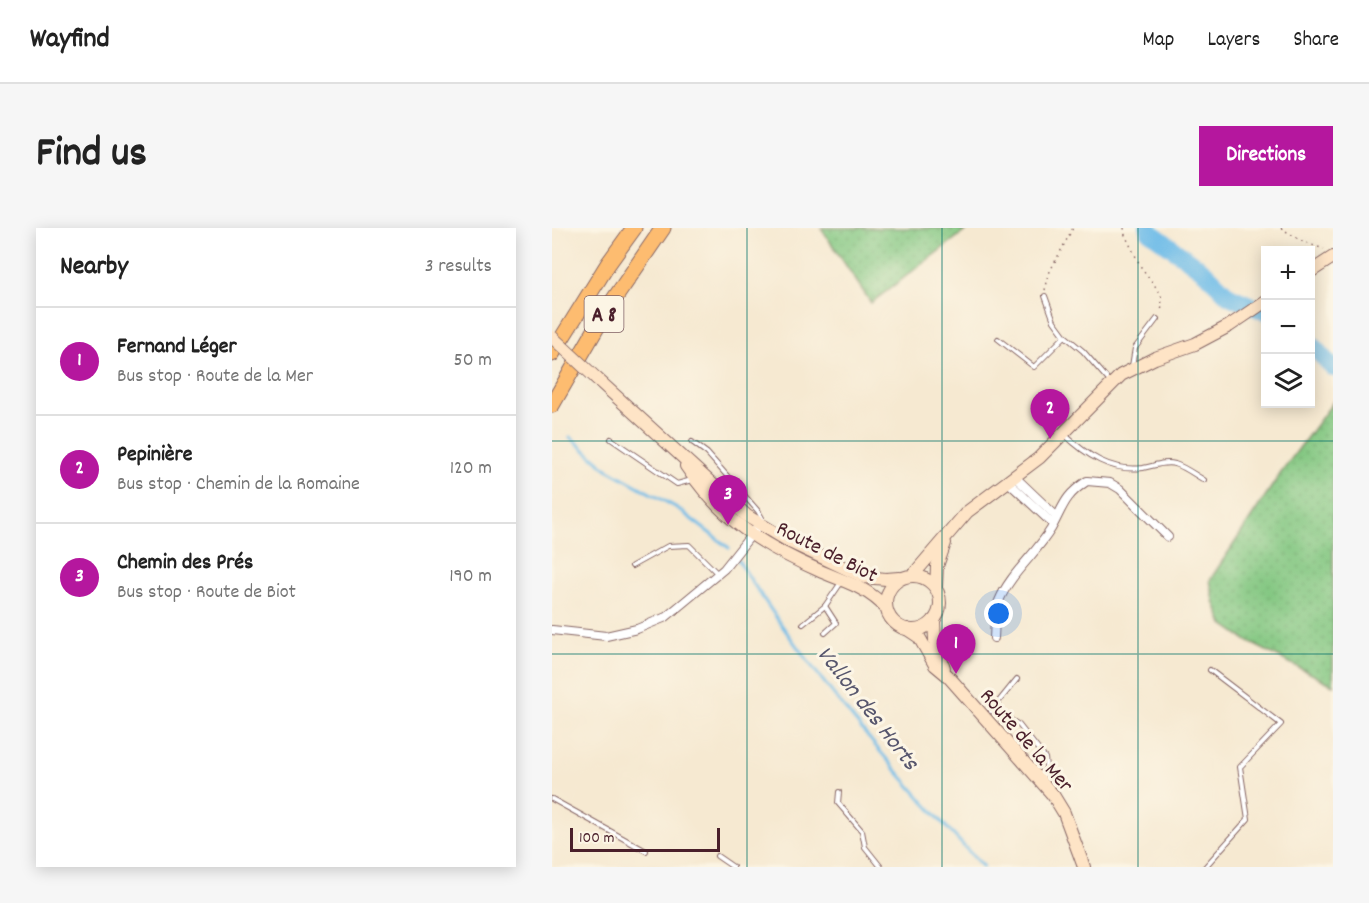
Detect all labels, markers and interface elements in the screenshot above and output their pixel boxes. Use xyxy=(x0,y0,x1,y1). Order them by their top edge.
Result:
text: Wayfind xyxy=(30,21,110,61)
text: Map xyxy=(1143,26,1174,56)
text: Layers xyxy=(1207,26,1260,56)
text: Share xyxy=(1293,26,1339,56)
text: Find us xyxy=(36,126,147,186)
button: Directions xyxy=(1199,126,1333,186)
map controls xyxy=(1261,246,1315,408)
button: + xyxy=(1261,246,1315,300)
text: Nearby xyxy=(60,249,128,286)
text: 3 results xyxy=(425,253,492,281)
road number: A 8 xyxy=(584,296,624,332)
button: − xyxy=(1261,300,1315,354)
text: Fernand Léger xyxy=(117,332,237,363)
text: 1 xyxy=(77,347,82,375)
text: 50 m xyxy=(454,347,492,375)
button: layers xyxy=(1261,354,1315,408)
text: Bus stop · Route de la Mer xyxy=(117,363,313,391)
pin: 2 xyxy=(1030,390,1070,439)
text: Pepinière xyxy=(117,440,192,471)
text: 2 xyxy=(75,455,84,483)
text: 120 m xyxy=(450,455,492,483)
text: Bus stop · Chemin de la Romaine xyxy=(117,471,360,499)
pin: 3 xyxy=(708,476,747,525)
street label: Route de Biot xyxy=(770,514,883,592)
text: Chemin des Prés xyxy=(117,548,253,579)
text: 3 xyxy=(75,563,84,591)
text: 190 m xyxy=(449,563,492,591)
text: Bus stop · Route de Biot xyxy=(117,579,296,607)
your location xyxy=(984,599,1013,628)
pin: 1 xyxy=(936,624,976,674)
water label: Vallon des Horts xyxy=(807,639,927,779)
street label: Route de la Mer xyxy=(971,682,1080,801)
scale bar xyxy=(570,825,720,852)
text: 100 m xyxy=(579,827,615,850)

